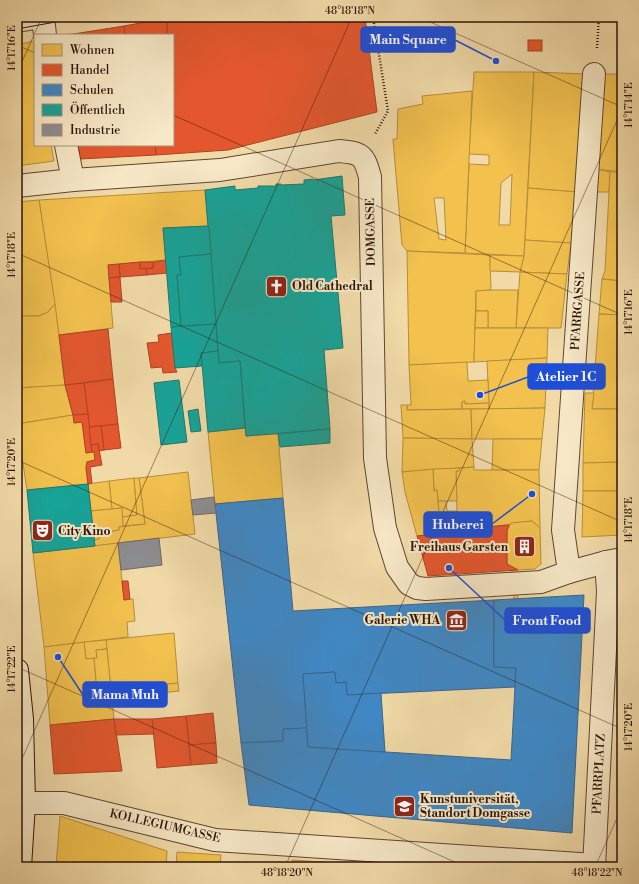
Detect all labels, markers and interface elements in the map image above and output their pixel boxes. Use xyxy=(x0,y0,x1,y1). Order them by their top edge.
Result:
text: 48°18'18"N xyxy=(325,5,375,17)
text: 14°17'16"E xyxy=(6,25,18,71)
callout: Main Square xyxy=(361,27,455,52)
text: Main Square xyxy=(369,32,447,48)
legend xyxy=(34,34,174,146)
text: Wohnen xyxy=(69,43,114,58)
text: Handel xyxy=(70,63,110,78)
text: 14°17'14"E xyxy=(623,82,635,128)
text: Schulen xyxy=(70,83,114,98)
text: Öffentlich xyxy=(70,101,125,118)
text: Industrie xyxy=(70,123,120,138)
street label: DOMGASSE xyxy=(363,198,379,266)
text: 14°17'18"E xyxy=(6,232,18,278)
street label: PFARRGASSE xyxy=(568,271,588,351)
church icon: Old Cathedral xyxy=(263,273,289,299)
place label: Old Cathedral xyxy=(292,279,373,294)
text: 14°17'16"E xyxy=(623,289,635,335)
callout: Atelier 1C xyxy=(528,364,605,389)
text: Atelier 1C xyxy=(535,369,596,385)
text: 14°17'20"E xyxy=(6,438,18,486)
text: 14°17'18"E xyxy=(623,497,635,543)
callout: Huberei xyxy=(424,512,492,537)
text: Huberei xyxy=(432,517,484,533)
theatre icon: City Kino xyxy=(30,518,56,544)
place label: City Kino xyxy=(58,524,111,539)
building icon: Freihaus Garsten xyxy=(511,534,537,560)
place label: Freihaus Garsten xyxy=(410,540,509,555)
museum icon: Galerie WHA xyxy=(443,607,469,633)
callout: Front Food xyxy=(505,608,590,633)
place label: Galerie WHA xyxy=(364,613,440,628)
text: Front Food xyxy=(512,613,582,629)
text: 14°17'22"E xyxy=(6,646,18,692)
callout: Mama Muh xyxy=(83,682,167,707)
text: Mama Muh xyxy=(91,687,159,703)
text: 14°17'20"E xyxy=(623,703,635,751)
street label: PFARRPLATZ xyxy=(589,733,609,815)
place label: Kunstuniversität, Standort Domgasse xyxy=(420,792,531,821)
school or university icon: Kunstuniversität, Standort Domgasse xyxy=(391,793,417,819)
street label: KOLLEGIUMGASSE xyxy=(108,806,222,846)
text: 48°18'20"N xyxy=(261,867,314,879)
text: 48°18'22"N xyxy=(572,867,623,879)

